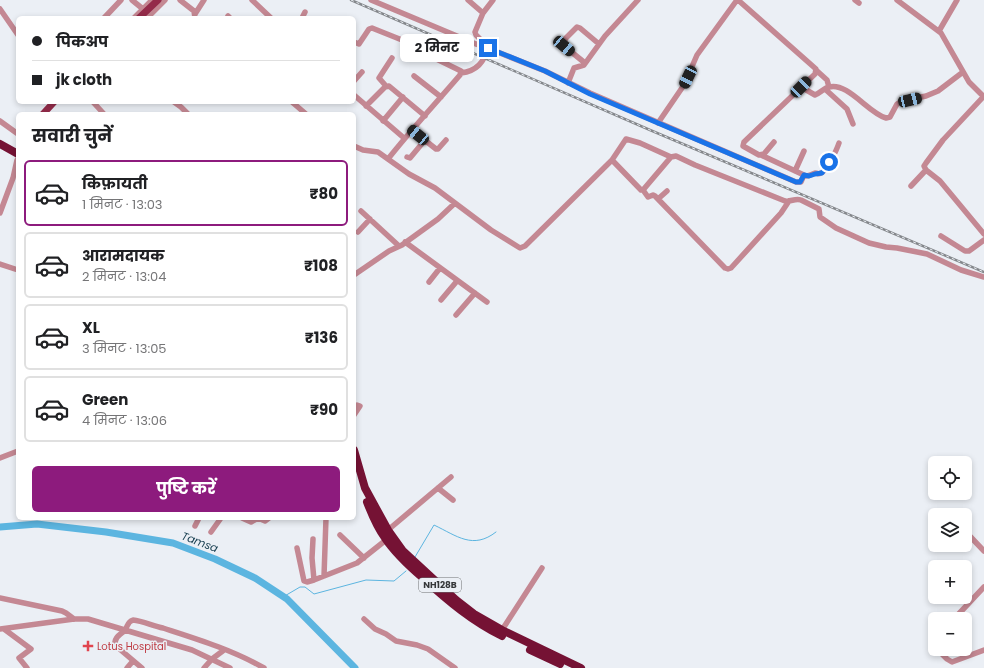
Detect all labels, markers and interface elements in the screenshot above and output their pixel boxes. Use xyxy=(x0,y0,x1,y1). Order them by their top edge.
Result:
text: पिकअप xyxy=(56,31,108,52)
callout: 2 मिनट xyxy=(400,34,474,62)
car xyxy=(551,34,577,58)
text: 2 मिनट xyxy=(415,38,459,57)
route end xyxy=(479,39,497,57)
car xyxy=(677,64,699,90)
text: jk cloth xyxy=(56,69,112,90)
car xyxy=(788,74,814,100)
car xyxy=(897,91,923,109)
text: सवारी चुनें xyxy=(32,123,112,148)
car xyxy=(405,123,431,147)
route start xyxy=(820,153,838,171)
text: किफ़ायती xyxy=(82,173,148,194)
icon: car xyxy=(34,175,70,211)
text: ₹80 xyxy=(310,183,338,204)
text: 1 मिनट · 13:03 xyxy=(82,195,162,214)
text: आरामदायक xyxy=(82,245,165,266)
icon: car xyxy=(34,247,70,283)
text: ₹108 xyxy=(304,255,338,276)
text: 2 मिनट · 13:04 xyxy=(82,267,166,286)
text: XL xyxy=(82,317,100,338)
icon: car xyxy=(34,319,70,355)
text: ₹136 xyxy=(305,327,338,348)
text: 3 मिनट · 13:05 xyxy=(82,339,167,358)
text: Green xyxy=(82,389,128,410)
icon: car xyxy=(34,391,70,427)
text: ₹90 xyxy=(310,399,338,420)
text: 4 मिनट · 13:06 xyxy=(82,411,167,430)
map controls xyxy=(928,456,972,656)
button: locate xyxy=(928,456,972,500)
button: पुष्टि करें xyxy=(32,466,340,512)
button: layers xyxy=(928,508,972,552)
water label: Tamsa xyxy=(179,528,221,556)
button: + xyxy=(928,560,972,604)
road number: NH128B xyxy=(419,578,461,592)
button: − xyxy=(928,612,972,656)
place label: Lotus Hospital xyxy=(97,639,166,654)
marker: Lotus Hospital xyxy=(82,640,94,652)

